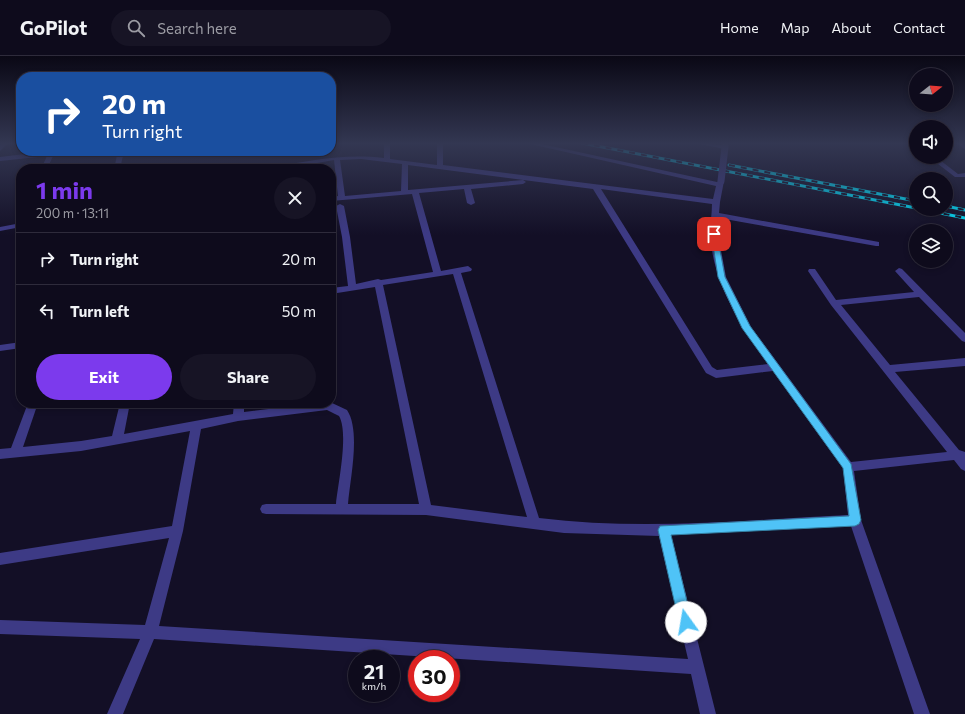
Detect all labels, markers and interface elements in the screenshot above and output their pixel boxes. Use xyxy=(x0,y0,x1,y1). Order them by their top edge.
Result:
search box xyxy=(111,10,391,46)
text: GoPilot xyxy=(20,16,87,39)
icon: search xyxy=(125,17,147,39)
text: Search here xyxy=(157,19,237,37)
text: Home xyxy=(720,19,759,36)
text: Map xyxy=(781,19,809,36)
text: About xyxy=(831,19,871,36)
text: Contact xyxy=(893,19,945,36)
north arrow xyxy=(909,68,953,112)
map controls xyxy=(909,68,953,268)
text: 20 m xyxy=(102,86,166,120)
icon: right xyxy=(36,88,88,140)
text: Turn right xyxy=(102,120,182,142)
button: sound xyxy=(909,120,953,164)
button: search xyxy=(909,172,953,216)
text: 1 min xyxy=(36,175,93,204)
button: close xyxy=(274,177,316,219)
text: 200 m · 13:11 xyxy=(36,205,109,221)
pin xyxy=(697,217,731,251)
icon: arrive xyxy=(703,223,725,245)
button: layers xyxy=(909,224,953,268)
icon: right xyxy=(36,248,58,270)
text: Turn right xyxy=(70,250,139,268)
text: 20 m xyxy=(282,250,316,268)
icon: left xyxy=(36,300,58,322)
text: Turn left xyxy=(70,302,129,320)
text: 50 m xyxy=(282,302,316,320)
button: Exit xyxy=(36,354,172,400)
button: Share xyxy=(180,354,316,400)
position arrow xyxy=(665,601,707,643)
speed limit sign: 30 xyxy=(408,650,460,702)
text: 21 xyxy=(364,659,384,683)
text: km/h xyxy=(362,680,386,692)

